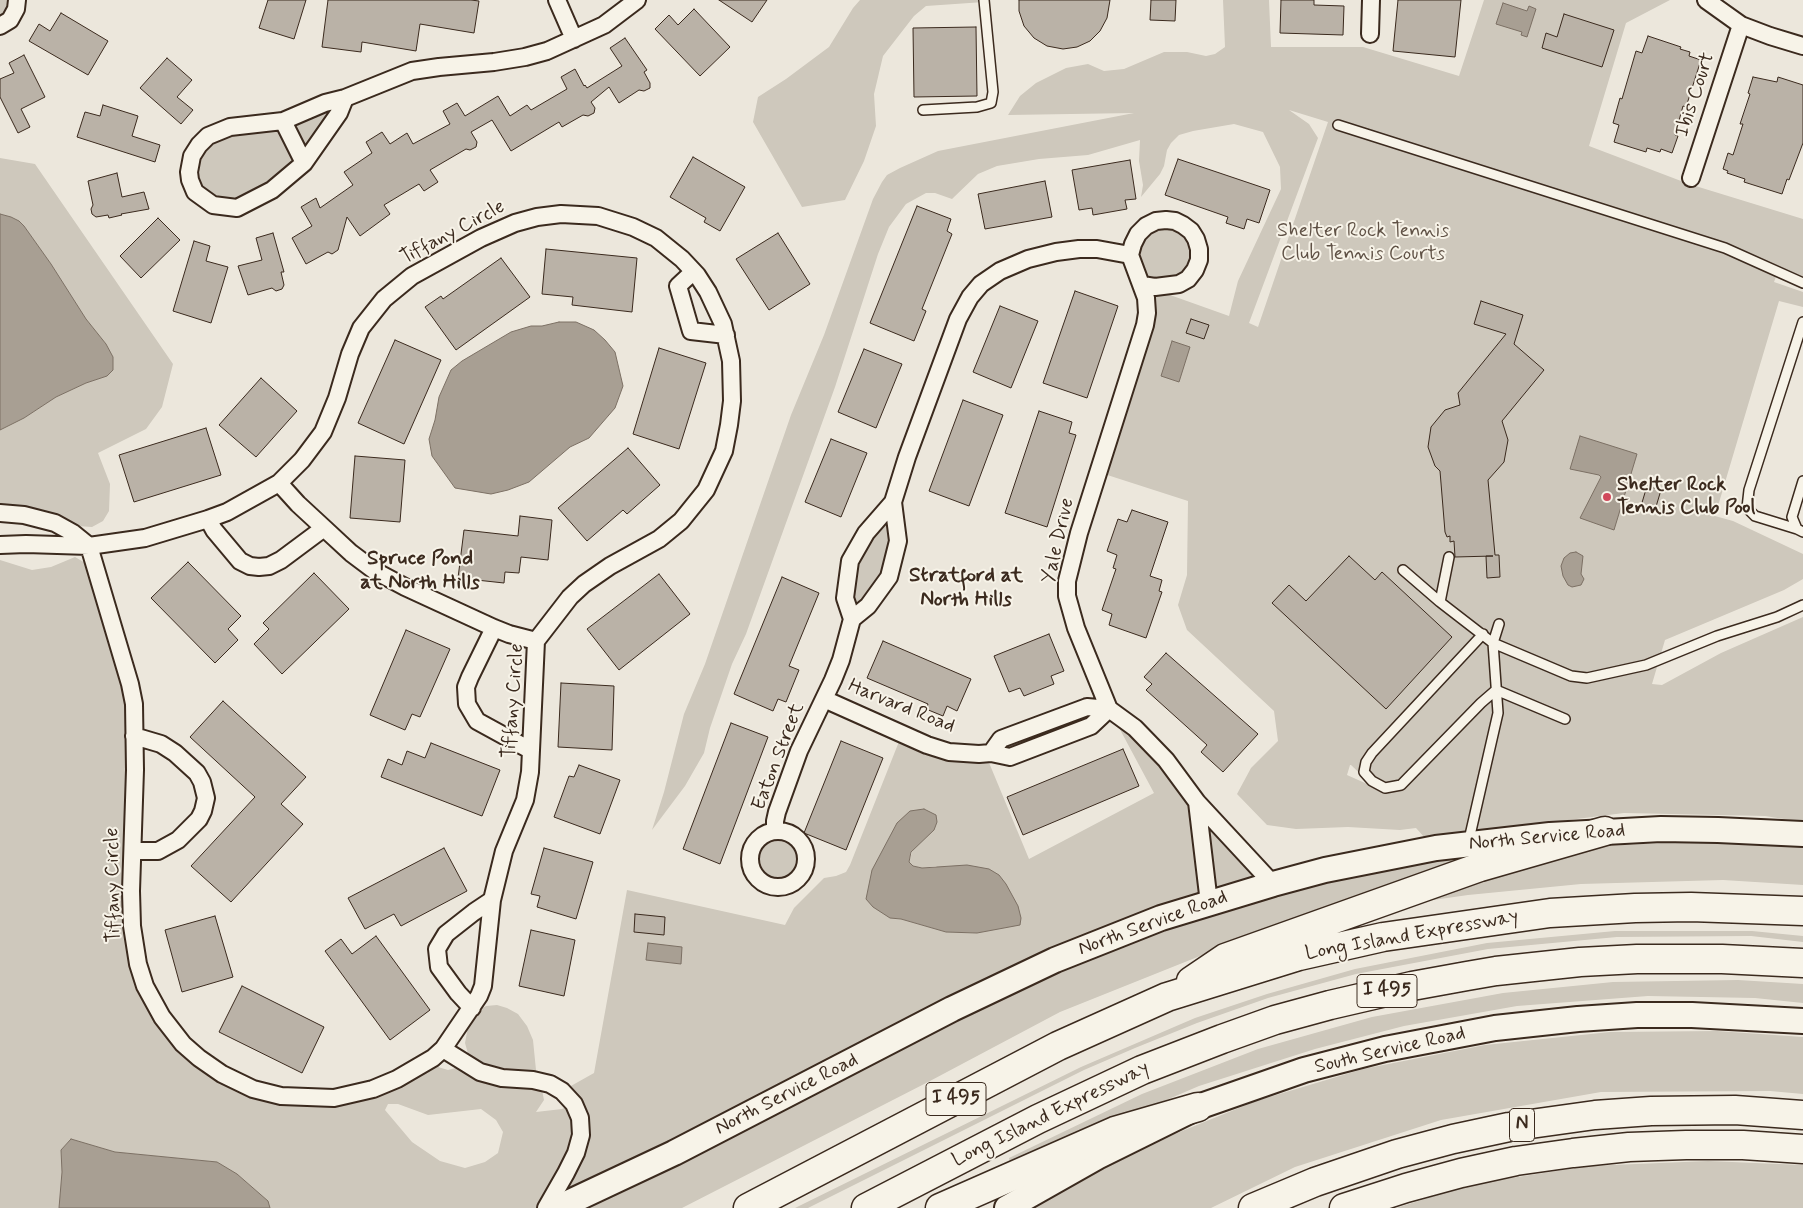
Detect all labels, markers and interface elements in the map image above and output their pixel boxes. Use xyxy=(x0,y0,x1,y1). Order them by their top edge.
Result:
street label: Ibis Court xyxy=(1671,50,1721,140)
street label: Tiffany Circle xyxy=(397,195,509,271)
park label: Shelter Rock Tennis Club Tennis Courts xyxy=(1277,220,1449,267)
place label: Shelter Rock Tennis Club Pool xyxy=(1617,474,1755,521)
marker: Shelter Rock Tennis Club Pool xyxy=(1601,491,1613,503)
street label: Yale Drive xyxy=(1038,496,1080,586)
district label: Spruce Pond at North Hills xyxy=(360,547,480,597)
district label: Stratford at North Hills xyxy=(909,564,1023,614)
street label: Tiffany Circle xyxy=(498,643,530,759)
street label: Harvard Road xyxy=(844,675,958,739)
street label: Eaton Street xyxy=(748,700,810,814)
street label: North Service Road xyxy=(1468,819,1626,857)
street label: Tiffany Circle xyxy=(101,827,127,943)
street label: North Service Road xyxy=(1075,886,1231,962)
street label: Long Island Expressway xyxy=(1303,905,1521,967)
road number: I 495 xyxy=(1357,974,1417,1008)
street label: South Service Road xyxy=(1312,1022,1468,1080)
street label: North Service Road xyxy=(712,1049,862,1141)
street label: Long Island Expressway xyxy=(949,1057,1153,1173)
road number: I 495 xyxy=(926,1082,986,1116)
road number: N xyxy=(1510,1108,1534,1142)

